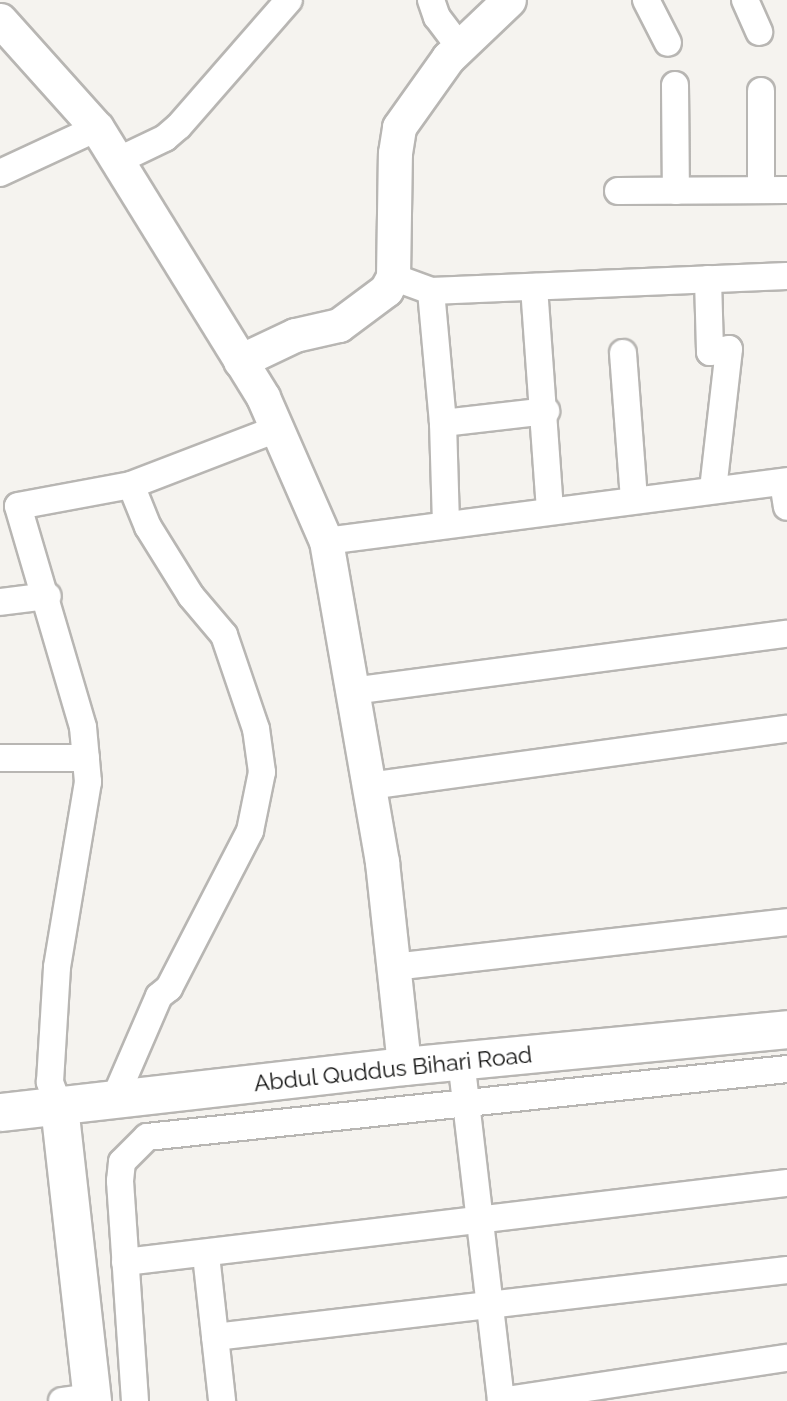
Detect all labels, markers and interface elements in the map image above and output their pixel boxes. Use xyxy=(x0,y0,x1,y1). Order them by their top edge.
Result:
street label: Abdul Quddus Bihari Road xyxy=(252,1041,534,1097)

